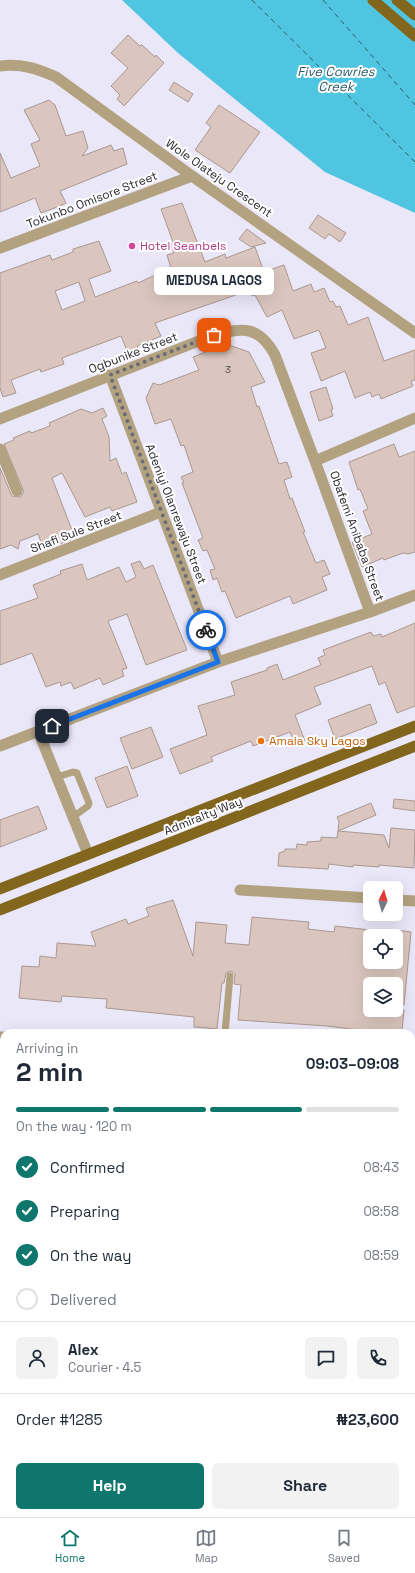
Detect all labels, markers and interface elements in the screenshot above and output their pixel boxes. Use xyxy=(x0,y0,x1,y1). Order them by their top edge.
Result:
water label: Five Cowries Creek xyxy=(297,63,376,95)
street label: Wole Olateju Crescent xyxy=(163,135,275,221)
street label: Tokunbo Omisore Street xyxy=(24,168,160,232)
place label: Hotel Seanbels xyxy=(140,238,226,254)
marker: Hotel Seanbels xyxy=(127,241,137,251)
callout: MEDUSA LAGOS xyxy=(154,267,274,295)
text: MEDUSA LAGOS xyxy=(166,272,262,289)
pin xyxy=(197,318,231,352)
icon: bag xyxy=(203,324,225,346)
street label: Ogbunike Street xyxy=(86,329,180,377)
house number: 3 xyxy=(225,363,231,376)
street label: Adeniyi Olanrewaju Street xyxy=(142,442,210,586)
street label: Obafemi Anibaba Street xyxy=(326,469,388,603)
street label: Shafi Sule Street xyxy=(28,507,124,557)
courier xyxy=(186,610,226,650)
icon: bike xyxy=(195,619,217,641)
pin xyxy=(35,709,69,743)
icon: home xyxy=(41,715,63,737)
place label: Amala Sky Lagos xyxy=(269,733,366,749)
marker: Amala Sky Lagos xyxy=(256,736,266,746)
street label: Admiralty Way xyxy=(162,793,244,839)
north arrow xyxy=(363,881,403,921)
map controls xyxy=(363,881,403,1017)
button: locate xyxy=(363,929,403,969)
button: layers xyxy=(363,977,403,1017)
text: Arriving in xyxy=(16,1040,78,1057)
text: 09:03–09:08 xyxy=(306,1054,399,1073)
text: 2 min xyxy=(16,1055,83,1089)
text: On the way · 120 m xyxy=(16,1118,132,1135)
icon: check xyxy=(16,1156,38,1178)
text: Confirmed xyxy=(50,1158,125,1177)
text: 08:43 xyxy=(363,1159,399,1176)
icon: check xyxy=(16,1200,38,1222)
text: Preparing xyxy=(50,1202,120,1221)
text: 08:58 xyxy=(363,1203,399,1220)
icon: check xyxy=(16,1244,38,1266)
text: On the way xyxy=(50,1246,131,1265)
text: 08:59 xyxy=(364,1247,399,1264)
text: Delivered xyxy=(50,1290,117,1309)
button: person xyxy=(16,1337,58,1379)
button: chat xyxy=(305,1337,347,1379)
button: phone xyxy=(357,1337,399,1379)
text: Alex xyxy=(68,1340,99,1359)
text: Courier · 4.5 xyxy=(68,1359,141,1376)
text: Order #1285 xyxy=(16,1410,103,1429)
text: ₦23,600 xyxy=(336,1410,399,1429)
button: Help xyxy=(16,1463,204,1509)
button: Share xyxy=(212,1463,399,1509)
tab: Home xyxy=(55,1527,85,1565)
tab: Map xyxy=(195,1527,218,1565)
tab: Saved xyxy=(328,1527,360,1565)

